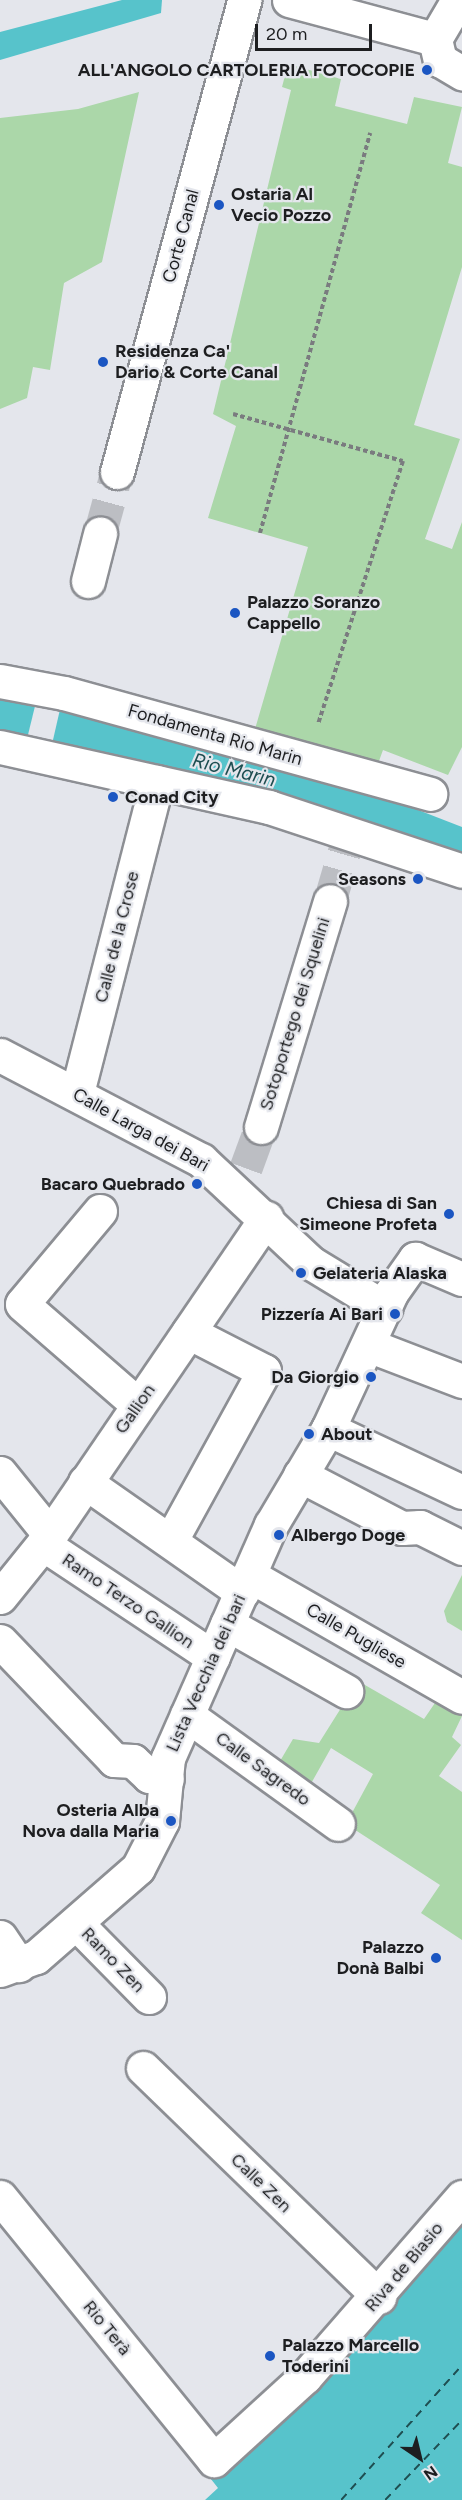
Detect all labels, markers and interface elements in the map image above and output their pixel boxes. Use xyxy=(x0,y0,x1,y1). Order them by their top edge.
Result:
scale bar xyxy=(258,12,375,50)
text: 20 m xyxy=(266,23,307,45)
place label: ALL'ANGOLO CARTOLERIA FOTOCOPIE xyxy=(78,59,415,81)
marker: ALL'ANGOLO CARTOLERIA FOTOCOPIE xyxy=(420,63,434,77)
place label: Ostaria Al Vecio Pozzo xyxy=(231,184,331,226)
street label: Corte Canal xyxy=(158,187,204,285)
marker: Ostaria Al Vecio Pozzo xyxy=(212,198,226,212)
place label: Residenza Ca' Dario & Corte Canal xyxy=(115,341,278,384)
marker: Residenza Ca' Dario & Corte Canal xyxy=(96,355,110,369)
place label: Palazzo Soranzo Cappello xyxy=(247,592,380,634)
marker: Palazzo Soranzo Cappello xyxy=(228,606,242,620)
street label: Fondamenta Rio Marin xyxy=(125,700,305,770)
water label: Rio Marin xyxy=(190,748,278,792)
place label: Conad City xyxy=(125,786,219,808)
marker: Conad City xyxy=(106,790,120,804)
place label: Seasons xyxy=(338,868,406,890)
street label: Calle de la Crose xyxy=(90,869,144,1005)
marker: Seasons xyxy=(411,872,425,886)
street label: Sotoportego dei Squelini xyxy=(255,915,335,1113)
street label: Calle Larga dei Bari xyxy=(69,1084,213,1176)
place label: Bacaro Quebrado xyxy=(41,1173,185,1195)
marker: Bacaro Quebrado xyxy=(190,1177,204,1191)
place label: Chiesa di San Simeone Profeta xyxy=(299,1193,437,1236)
marker: Chiesa di San Simeone Profeta xyxy=(442,1207,456,1221)
place label: Gelateria Alaska xyxy=(313,1262,447,1284)
marker: Gelateria Alaska xyxy=(294,1266,308,1280)
place label: Pizzería Ai Bari xyxy=(261,1303,383,1325)
marker: Pizzería Ai Bari xyxy=(388,1307,402,1321)
place label: Da Giorgio xyxy=(271,1366,359,1388)
marker: Da Giorgio xyxy=(364,1370,378,1384)
street label: Gallion xyxy=(110,1380,160,1438)
place label: About xyxy=(321,1423,372,1445)
marker: About xyxy=(302,1427,316,1441)
place label: Albergo Doge xyxy=(291,1524,405,1546)
marker: Albergo Doge xyxy=(272,1528,286,1542)
street label: Ramo Terzo Gallion xyxy=(58,1549,198,1653)
street label: Lista Vecchia dei bari xyxy=(162,1591,250,1755)
street label: Calle Pugliese xyxy=(302,1599,410,1673)
street label: Calle Sagredo xyxy=(211,1727,315,1811)
place label: Osteria Alba Nova dalla Maria xyxy=(22,1800,159,1842)
marker: Osteria Alba Nova dalla Maria xyxy=(164,1814,178,1828)
street label: Ramo Zen xyxy=(77,1923,149,1997)
place label: Palazzo Donà Balbi xyxy=(336,1937,424,1980)
marker: Palazzo Donà Balbi xyxy=(429,1951,443,1965)
street label: Calle Zen xyxy=(226,2149,296,2217)
street label: Riva de Biasio xyxy=(360,2218,448,2316)
street label: Rio Terà xyxy=(78,2296,136,2360)
place label: Palazzo Marcello Toderini xyxy=(282,2335,419,2378)
marker: Palazzo Marcello Toderini xyxy=(263,2349,277,2363)
north arrow xyxy=(390,2428,450,2488)
text: N xyxy=(420,2462,441,2484)

